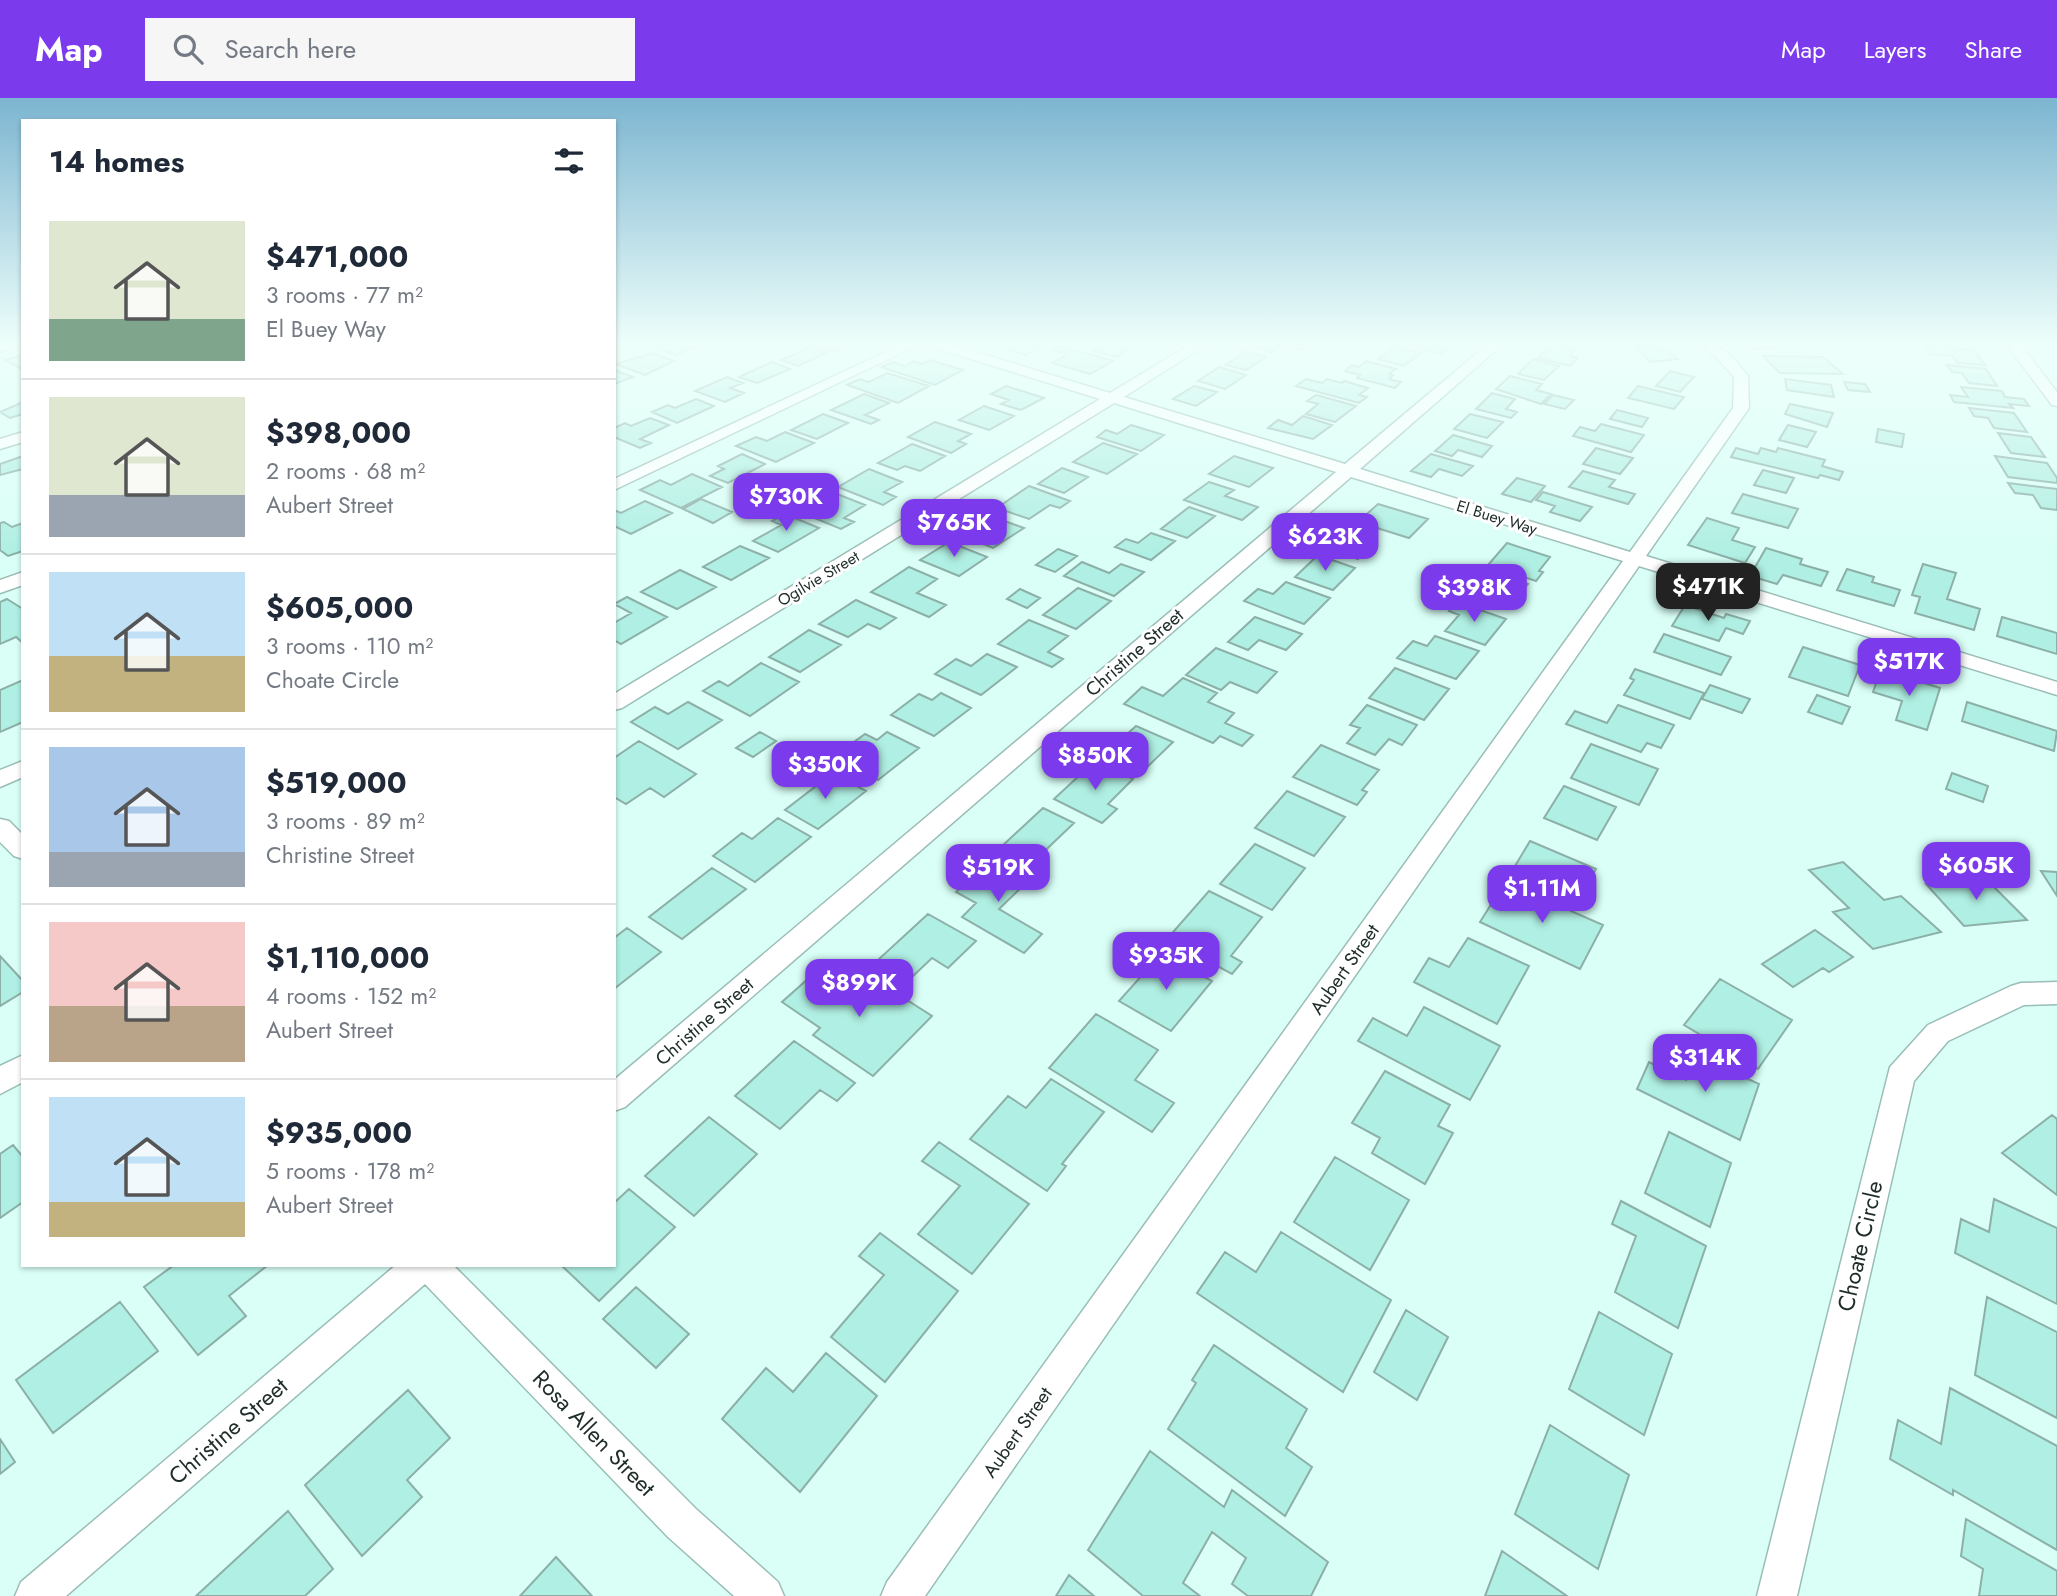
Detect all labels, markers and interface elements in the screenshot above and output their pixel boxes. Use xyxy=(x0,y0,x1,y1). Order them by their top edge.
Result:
search box xyxy=(145,18,635,81)
text: Map xyxy=(35,26,103,73)
icon: search xyxy=(169,30,207,68)
text: Search here xyxy=(225,30,356,68)
text: Map xyxy=(1781,32,1826,67)
text: Layers xyxy=(1864,32,1926,67)
text: Share xyxy=(1964,32,2022,67)
text: 14 homes xyxy=(49,140,184,183)
icon: filters xyxy=(550,142,588,180)
text: $471,000 xyxy=(266,235,408,278)
icon: home xyxy=(105,249,189,333)
text: 3 rooms · 77 m² xyxy=(266,278,423,312)
text: El Buey Way xyxy=(266,312,386,346)
text: $398,000 xyxy=(266,411,411,454)
icon: home xyxy=(105,425,189,509)
text: 2 rooms · 68 m² xyxy=(266,454,425,488)
pin: $730K xyxy=(737,474,835,533)
text: $730K xyxy=(749,479,823,513)
text: Aubert Street xyxy=(266,488,393,522)
street label: El Buey Way xyxy=(1454,494,1541,541)
pin: $765K xyxy=(905,500,1003,559)
text: $765K xyxy=(917,505,991,539)
pin: $623K xyxy=(1276,514,1374,573)
text: $623K xyxy=(1287,519,1363,553)
street label: Ogilvie Street xyxy=(773,545,864,612)
pin: $398K xyxy=(1425,564,1523,624)
pin: $471K xyxy=(1659,564,1757,623)
text: $471K xyxy=(1672,569,1744,603)
text: $398K xyxy=(1437,570,1511,604)
text: $605,000 xyxy=(266,586,413,629)
icon: home xyxy=(105,600,189,684)
street label: Christine Street xyxy=(1079,602,1190,703)
text: 3 rooms · 110 m² xyxy=(266,629,433,663)
pin: $517K xyxy=(1860,638,1958,698)
text: $517K xyxy=(1874,644,1944,678)
text: Choate Circle xyxy=(266,663,399,697)
pin: $850K xyxy=(1046,732,1144,792)
text: $850K xyxy=(1058,738,1132,772)
pin: $350K xyxy=(776,742,874,801)
text: $350K xyxy=(788,747,862,781)
text: $519,000 xyxy=(266,761,407,804)
icon: home xyxy=(105,775,189,859)
text: 3 rooms · 89 m² xyxy=(266,804,425,838)
text: Christine Street xyxy=(266,838,414,872)
pin: $605K xyxy=(1927,842,2025,902)
pin: $519K xyxy=(949,844,1047,904)
text: $605K xyxy=(1938,848,2014,882)
text: $519K xyxy=(962,850,1034,884)
pin: $1.11M xyxy=(1485,866,1599,925)
text: $1.11M xyxy=(1503,871,1581,905)
street label: Aubert Street xyxy=(1303,918,1386,1020)
pin: $935K xyxy=(1117,932,1215,992)
text: $1,110,000 xyxy=(266,936,429,979)
text: $935K xyxy=(1129,938,1203,972)
icon: home xyxy=(105,950,189,1034)
pin: $899K xyxy=(810,960,908,1019)
text: $899K xyxy=(821,965,897,999)
street label: Christine Street xyxy=(649,971,760,1072)
text: 4 rooms · 152 m² xyxy=(266,979,436,1013)
text: Aubert Street xyxy=(266,1013,393,1047)
pin: $314K xyxy=(1656,1034,1754,1094)
text: $314K xyxy=(1669,1040,1741,1074)
text: $935,000 xyxy=(266,1111,412,1154)
icon: home xyxy=(105,1125,189,1209)
text: 5 rooms · 178 m² xyxy=(266,1154,434,1188)
street label: Choate Circle xyxy=(1828,1177,1892,1315)
text: Aubert Street xyxy=(266,1188,393,1222)
street label: Rosa Allen Street xyxy=(525,1362,664,1504)
street label: Christine Street xyxy=(161,1369,295,1492)
street label: Aubert Street xyxy=(976,1381,1059,1483)

